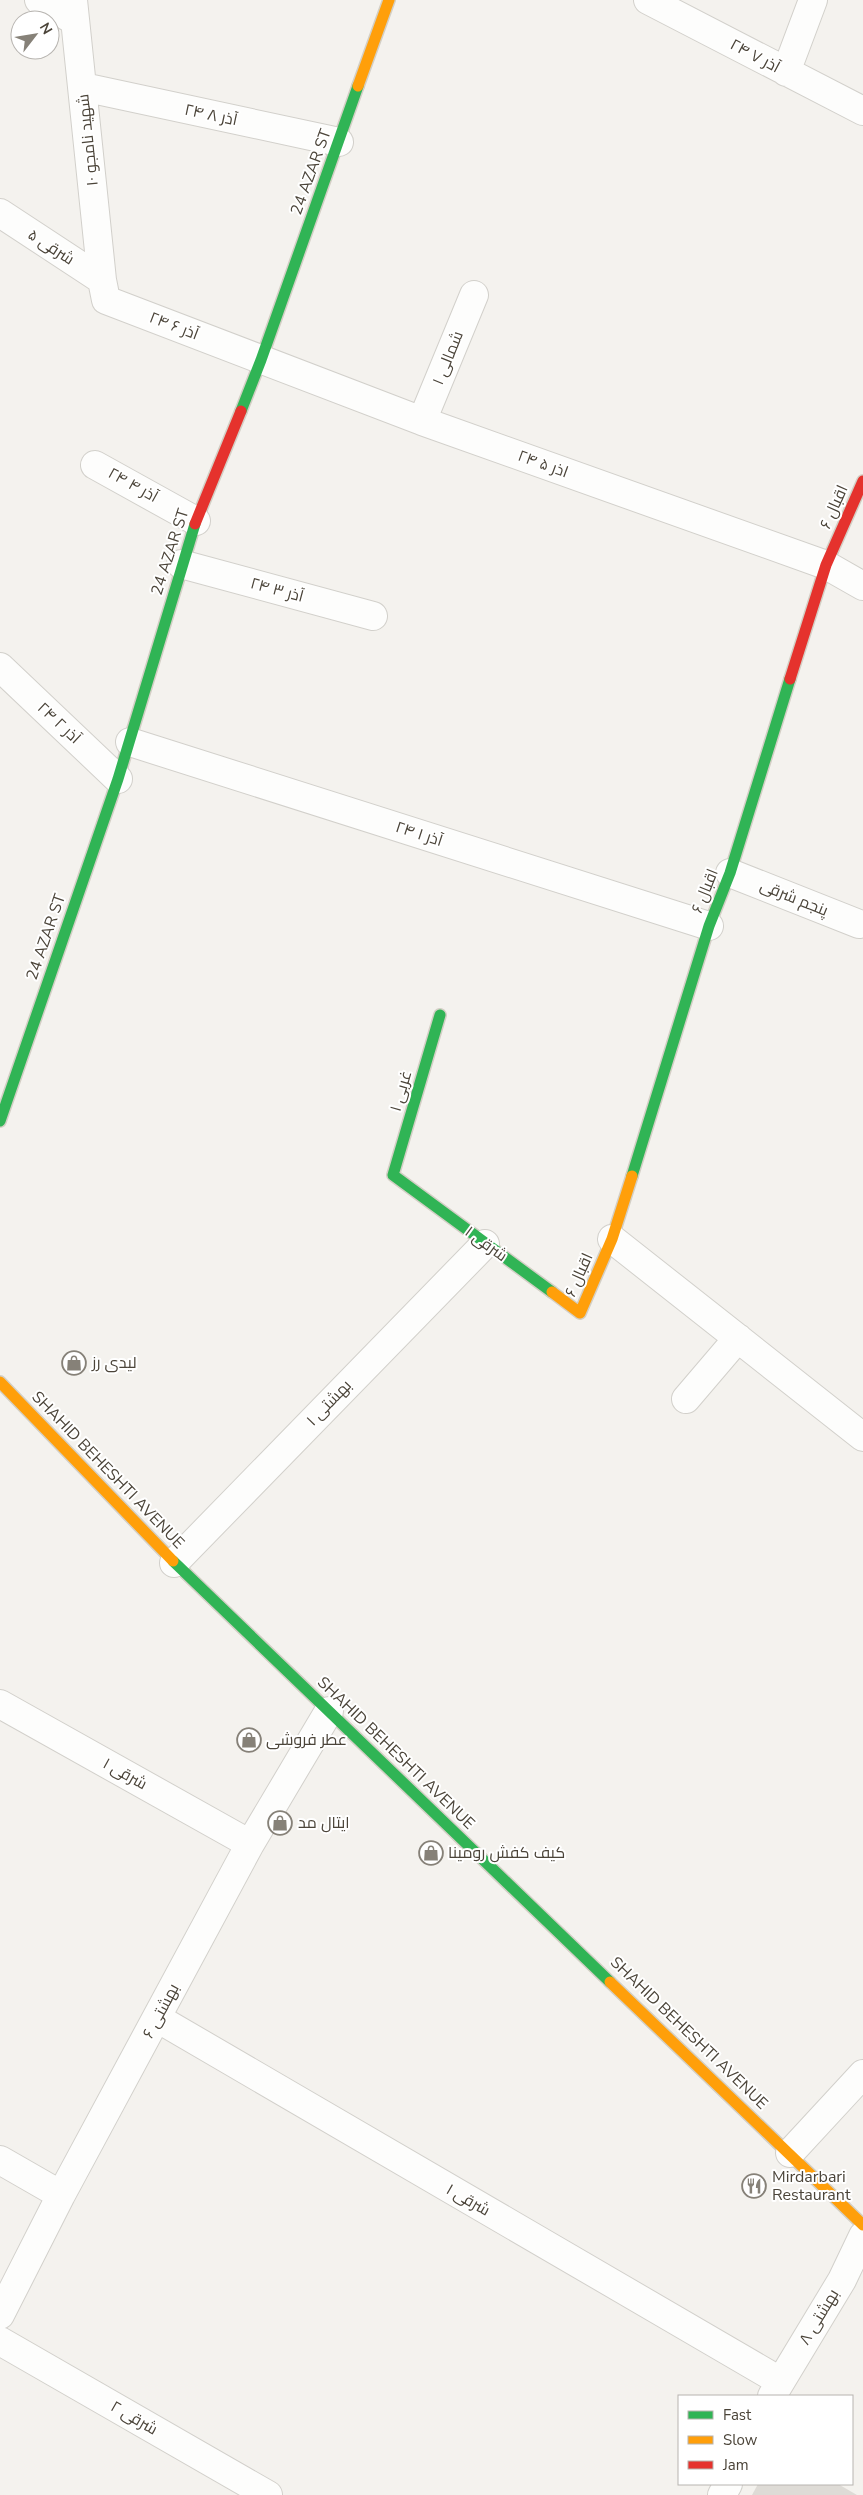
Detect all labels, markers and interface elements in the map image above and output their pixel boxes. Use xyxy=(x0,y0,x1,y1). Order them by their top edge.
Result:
north arrow xyxy=(10,10,60,60)
text: N xyxy=(35,19,57,38)
street label: ۲۴ آذر ۷ xyxy=(726,34,784,79)
street label: شهید نامجو ۱۰ xyxy=(72,93,104,187)
street label: ۲۴ آذر ۸ xyxy=(183,99,240,131)
street label: 24 AZAR ST xyxy=(285,126,337,218)
street label: شرقی ۵ xyxy=(23,224,79,270)
street label: ۲۴ آذر ۶ xyxy=(146,307,202,346)
street label: ۱ شمالی xyxy=(427,328,469,388)
street label: ۲۴ اذر ۵ xyxy=(515,445,571,483)
street label: ۲۴ آذر ۴ xyxy=(104,462,163,508)
street label: اقبال ۶ xyxy=(815,482,853,532)
street label: 24 AZAR ST xyxy=(146,506,194,598)
street label: ۲۴ آذر ۳ xyxy=(248,572,307,608)
street label: ۲۴ آذر ۲ xyxy=(32,697,86,749)
street label: ۲۴ آذر ۱ xyxy=(393,816,446,852)
street label: اقبال ۶ xyxy=(686,866,724,916)
street label: پنجم شرقی xyxy=(757,874,832,922)
street label: 24 AZAR ST xyxy=(21,891,71,983)
street label: غربی ۱ xyxy=(385,1068,417,1114)
street label: شرقی ۱ xyxy=(460,1221,512,1267)
street label: اقبال ۶ xyxy=(560,1250,598,1300)
shop icon: لیدی رز xyxy=(61,1350,87,1376)
place label: لیدی رز xyxy=(91,1352,137,1374)
street label: بهشتی ۱ xyxy=(301,1375,357,1431)
street label: SHAHID BEHESHTI AVENUE xyxy=(27,1386,189,1554)
street label: SHAHID BEHESHTI AVENUE xyxy=(312,1672,480,1834)
shop icon: عطر فروشی xyxy=(236,1727,262,1753)
place label: عطر فروشی xyxy=(266,1729,347,1751)
street label: شرقی ۱ xyxy=(99,1753,151,1795)
shop icon: ایتال مد xyxy=(267,1810,293,1836)
place label: ایتال مد xyxy=(298,1812,350,1834)
shop icon: کیف کفش رومینا xyxy=(418,1840,444,1866)
place label: کیف کفش رومینا xyxy=(448,1842,565,1864)
street label: SHAHID BEHESHTI AVENUE xyxy=(605,1952,773,2114)
street label: بهشتی ۶ xyxy=(137,1980,185,2042)
place label: Mirdarbari Restaurant xyxy=(772,2166,851,2206)
restaurant icon: Mirdarbari Restaurant xyxy=(741,2173,767,2199)
street label: شرقی ۱ xyxy=(442,2179,494,2221)
street label: بهشتی ۸ xyxy=(794,2285,844,2349)
legend xyxy=(678,2395,853,2485)
street label: شرقی ۲ xyxy=(106,2396,162,2440)
text: Fast xyxy=(723,2405,752,2425)
text: Slow xyxy=(723,2430,758,2450)
text: Jam xyxy=(722,2455,749,2475)

